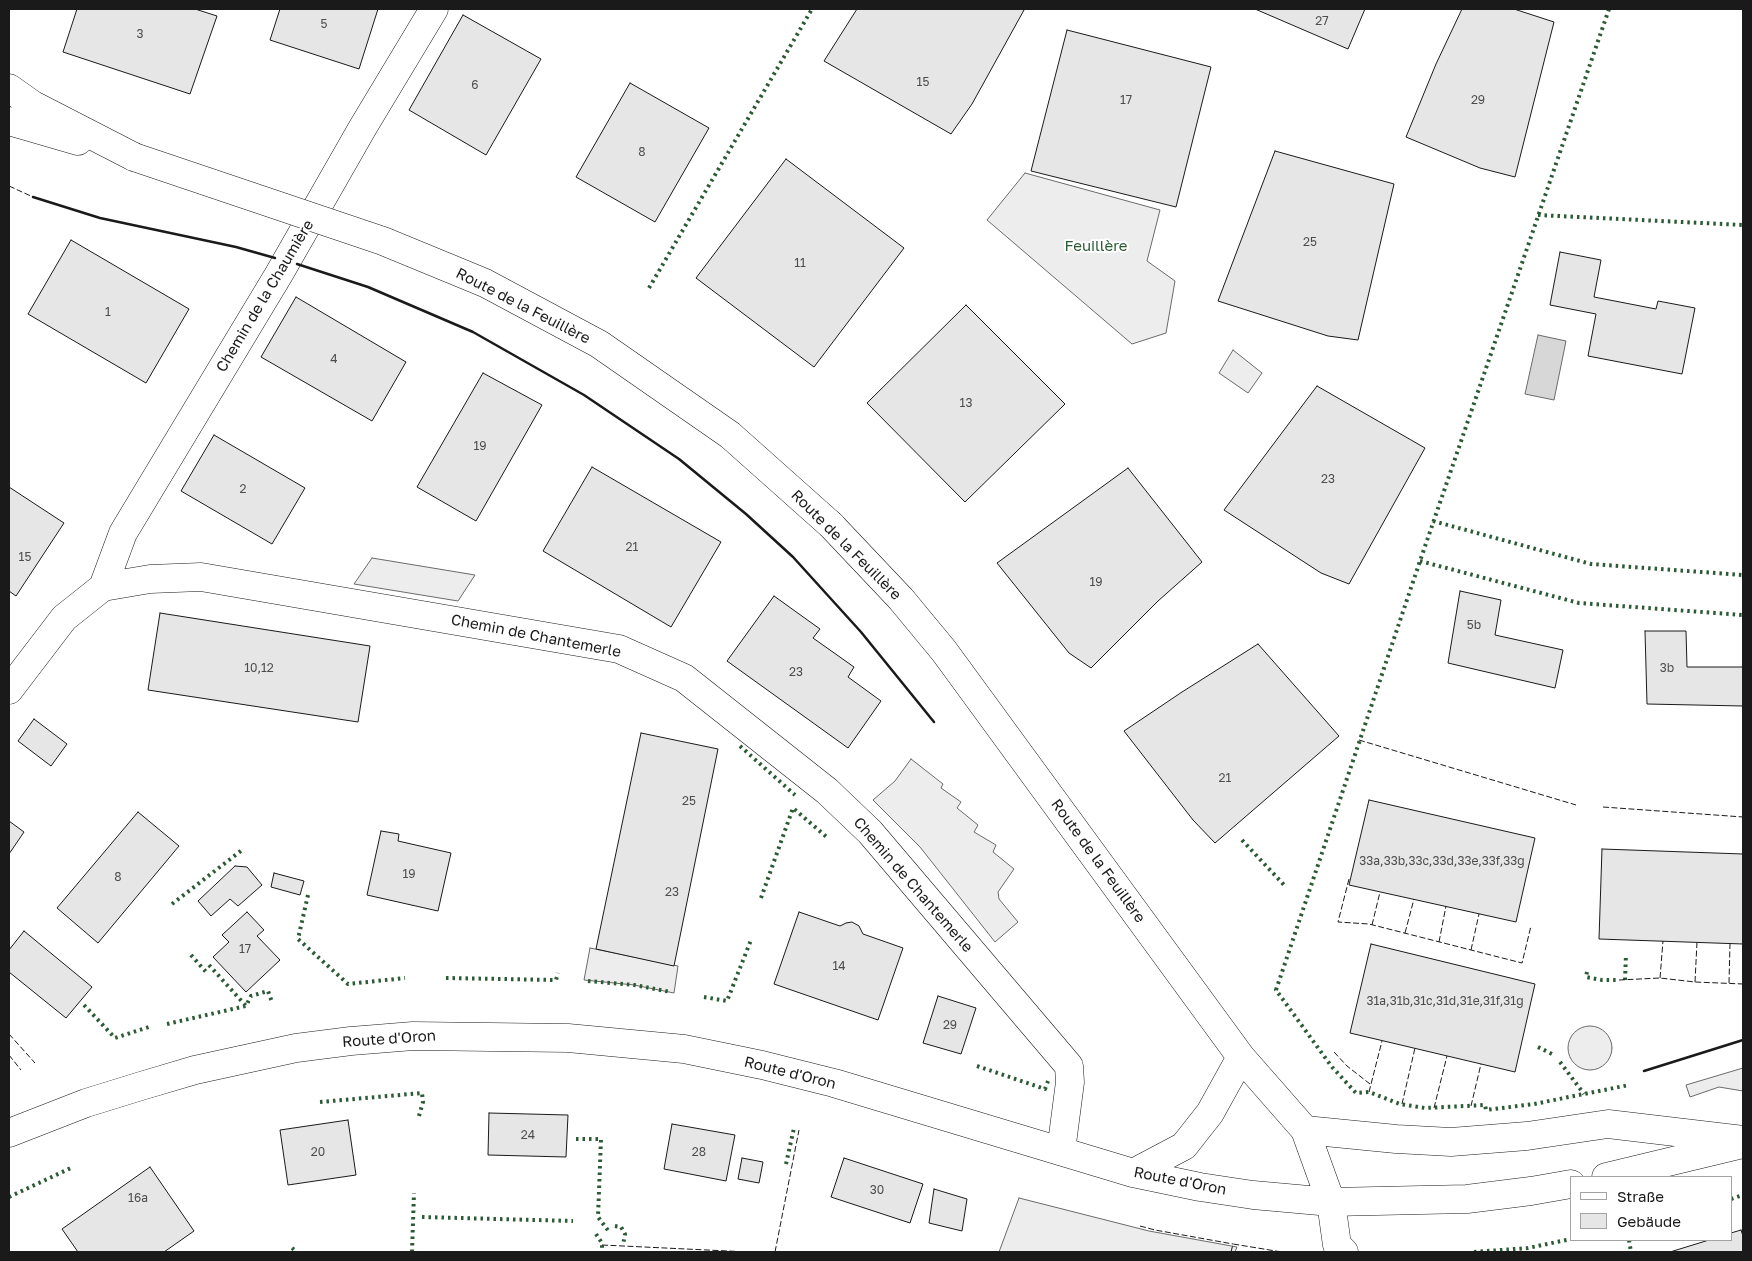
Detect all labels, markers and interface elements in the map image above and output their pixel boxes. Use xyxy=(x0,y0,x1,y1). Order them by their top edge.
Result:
house number: 27 xyxy=(1315,14,1329,28)
house number: 5 xyxy=(321,17,327,31)
house number: 3 xyxy=(136,27,144,41)
house number: 15 xyxy=(917,75,929,89)
house number: 6 xyxy=(471,78,479,92)
house number: 17 xyxy=(1120,93,1132,107)
house number: 29 xyxy=(1471,93,1485,107)
house number: 8 xyxy=(638,145,646,159)
street label: Chemin de la Chaumière xyxy=(212,217,318,375)
house number: 25 xyxy=(1303,235,1317,249)
park label: Feuillère xyxy=(1064,237,1128,255)
house number: 11 xyxy=(794,256,806,270)
street label: Route de la Feuillère xyxy=(453,264,593,348)
house number: 1 xyxy=(105,305,111,319)
house number: 4 xyxy=(330,352,338,366)
house number: 13 xyxy=(960,396,972,410)
house number: 19 xyxy=(473,439,487,453)
house number: 23 xyxy=(1321,472,1335,486)
house number: 2 xyxy=(240,482,246,496)
street label: Route de la Feuillère xyxy=(787,486,905,604)
house number: 21 xyxy=(626,540,638,554)
house number: 15 xyxy=(19,550,31,564)
house number: 19 xyxy=(1089,575,1103,589)
street label: Chemin de Chantemerle xyxy=(449,611,623,661)
house number: 5b xyxy=(1467,618,1481,632)
house number: 10,12 xyxy=(244,661,274,675)
house number: 3b xyxy=(1660,661,1674,675)
house number: 23 xyxy=(789,665,803,679)
house number: 21 xyxy=(1219,771,1231,785)
house number: 25 xyxy=(682,794,696,808)
street label: Route de la Feuillère xyxy=(1047,796,1149,926)
street label: Chemin de Chantemerle xyxy=(849,814,977,956)
house number: 33a,33b,33c,33d,33e,33f,33g xyxy=(1359,854,1525,868)
house number: 19 xyxy=(402,867,416,881)
house number: 8 xyxy=(114,870,122,884)
house number: 23 xyxy=(665,885,679,899)
house number: 17 xyxy=(239,942,251,956)
house number: 14 xyxy=(832,959,846,973)
house number: 31a,31b,31c,31d,31e,31f,31g xyxy=(1366,994,1524,1008)
house number: 29 xyxy=(943,1018,957,1032)
street label: Route d'Oron xyxy=(341,1027,437,1051)
street label: Route d'Oron xyxy=(742,1053,838,1093)
house number: 24 xyxy=(521,1128,535,1142)
house number: 20 xyxy=(311,1145,325,1159)
house number: 28 xyxy=(692,1145,706,1159)
street label: Route d'Oron xyxy=(1132,1163,1228,1199)
legend xyxy=(1570,1176,1732,1241)
house number: 30 xyxy=(870,1183,884,1197)
text: Straße xyxy=(1617,1187,1664,1205)
house number: 16a xyxy=(128,1191,148,1205)
text: Gebäude xyxy=(1617,1212,1681,1230)

